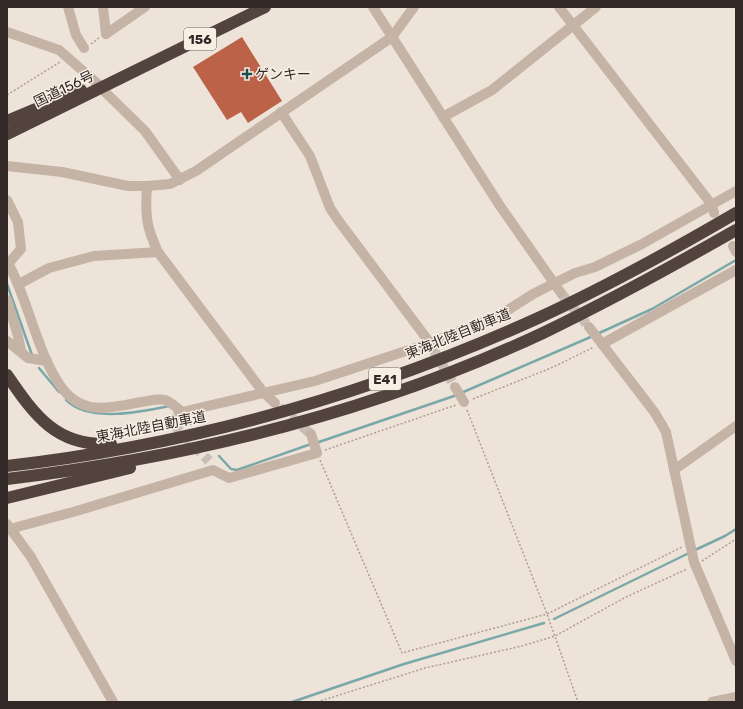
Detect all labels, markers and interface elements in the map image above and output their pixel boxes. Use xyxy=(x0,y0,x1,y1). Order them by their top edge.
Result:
road number: 156 xyxy=(184,28,216,50)
place label: ゲンキー xyxy=(255,66,311,83)
street label: 国道156号 xyxy=(31,67,97,111)
marker: ゲンキー xyxy=(242,69,252,79)
street label: 東海北陸自動車道 xyxy=(403,305,513,363)
road number: E41 xyxy=(369,368,401,390)
street label: 東海北陸自動車道 xyxy=(94,408,208,446)

